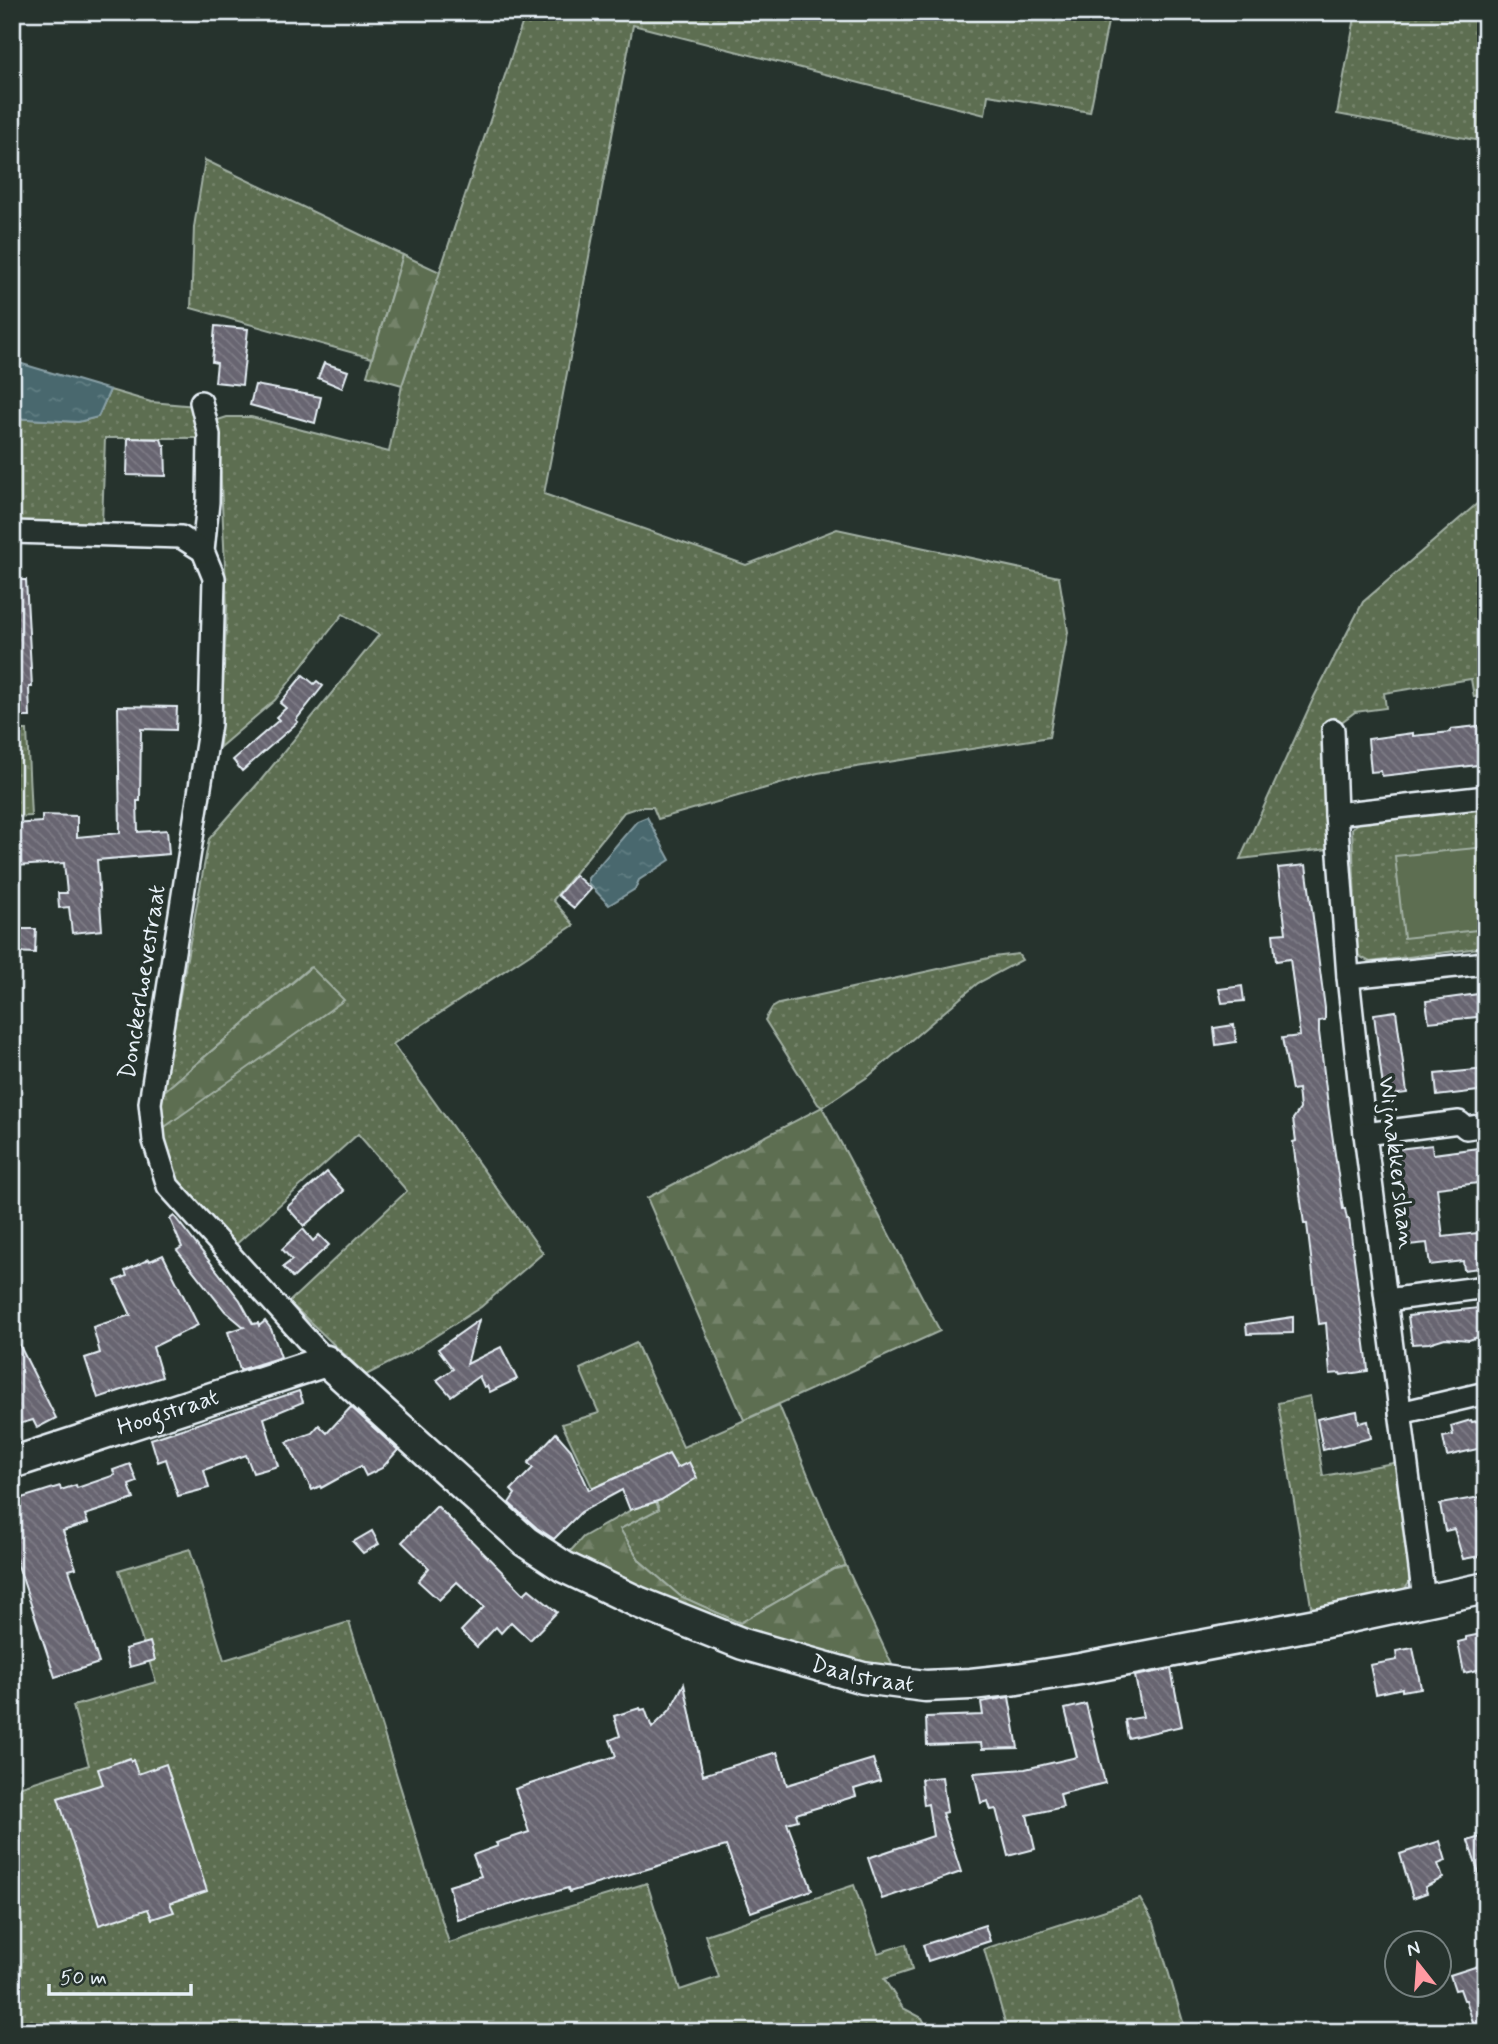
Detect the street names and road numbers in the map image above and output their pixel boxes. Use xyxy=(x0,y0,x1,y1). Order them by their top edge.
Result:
street label: Donckerhoevestraat xyxy=(112,883,174,1081)
street label: Wijnakkerslaan xyxy=(1370,1075,1422,1251)
street label: Hoogstraat xyxy=(113,1381,223,1443)
street label: Daalstraat xyxy=(807,1648,916,1700)

